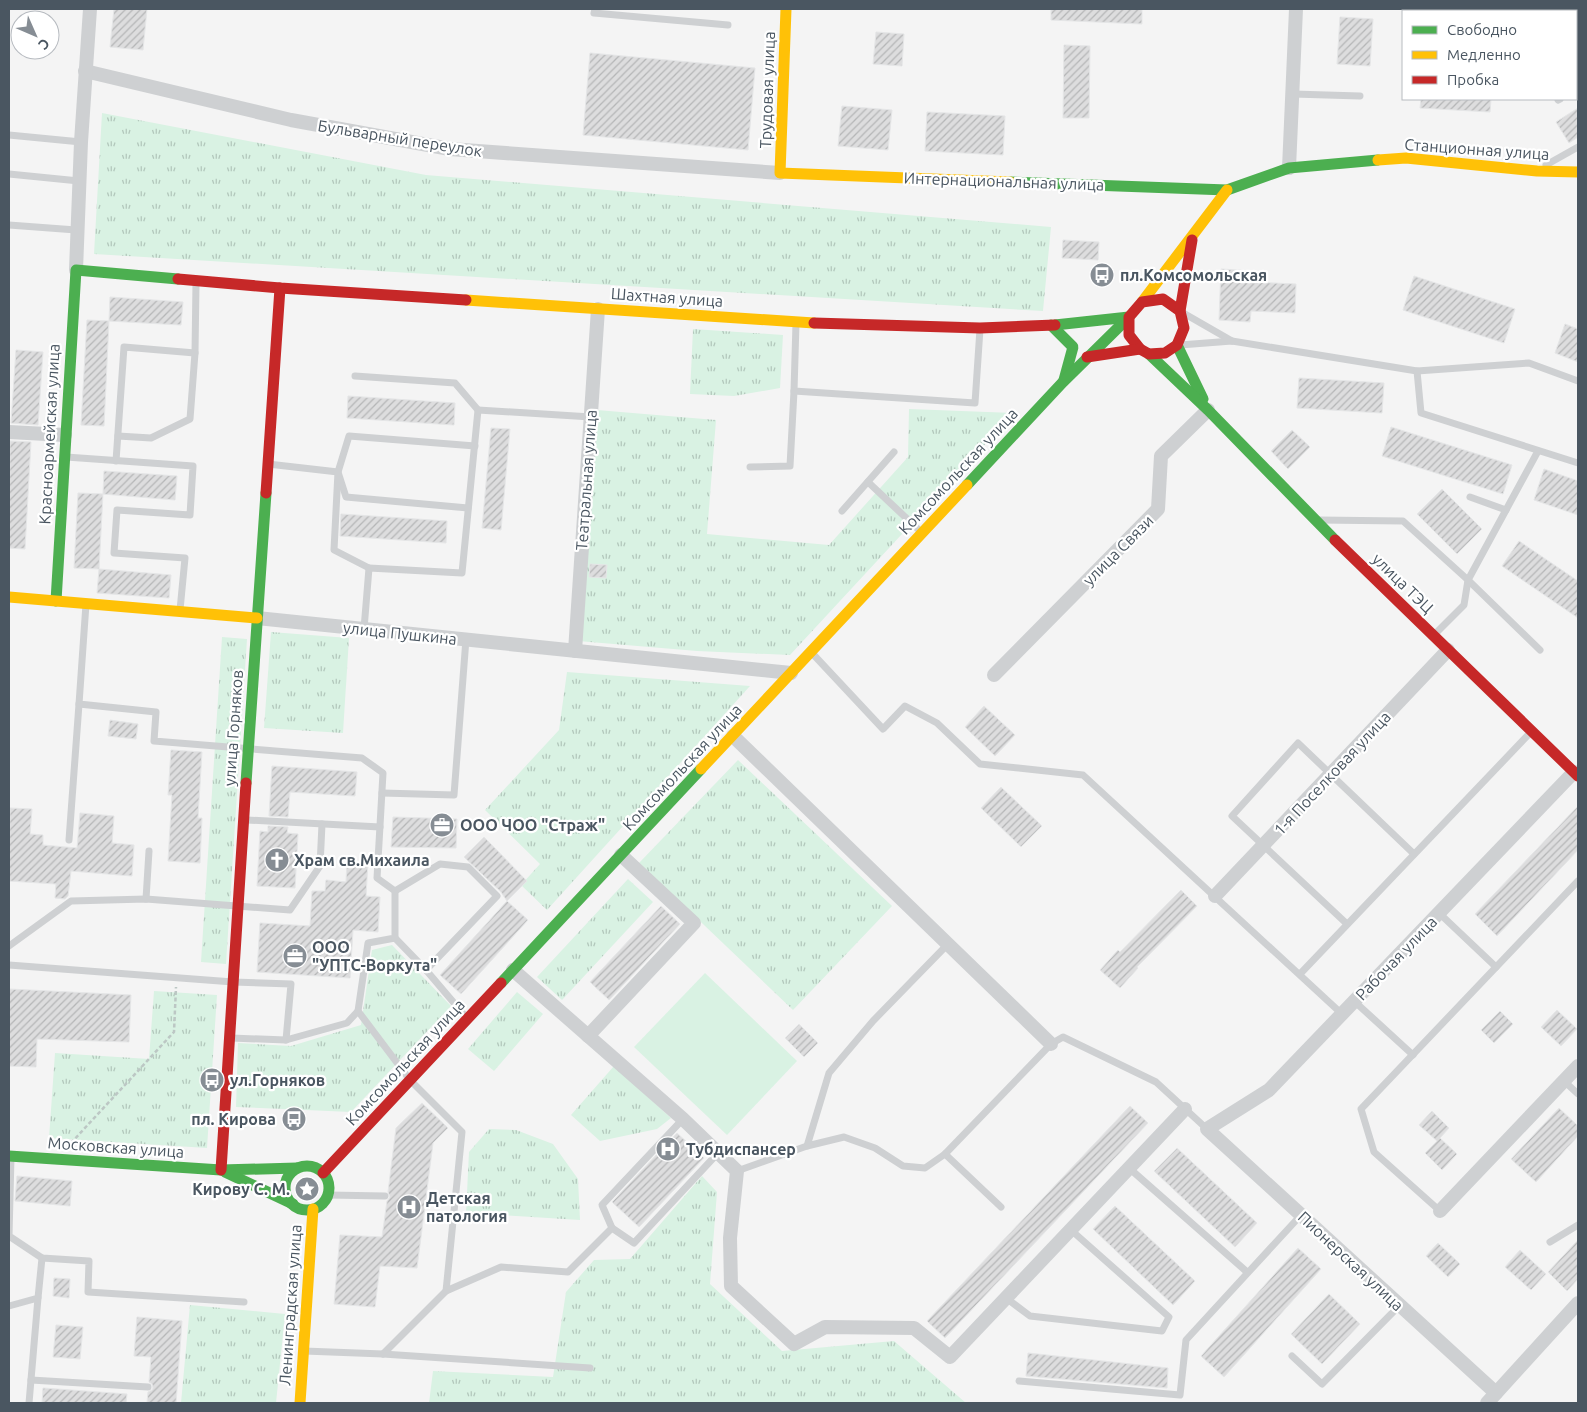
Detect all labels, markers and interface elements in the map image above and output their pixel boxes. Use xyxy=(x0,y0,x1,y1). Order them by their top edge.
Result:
north arrow xyxy=(10,10,60,60)
legend xyxy=(1402,10,1577,100)
text: Свободно xyxy=(1447,21,1517,38)
street label: Трудовая улица xyxy=(756,31,778,149)
text: С xyxy=(35,35,53,53)
text: Медленно xyxy=(1447,46,1521,63)
text: Пробка xyxy=(1447,71,1499,88)
street label: Бульварный переулок xyxy=(316,116,484,160)
street label: Станционная улица xyxy=(1404,135,1550,163)
street label: Интернациональная улица xyxy=(903,169,1105,193)
bus stop icon: пл.Комсомольская xyxy=(1089,262,1115,288)
place label: пл.Комсомольская xyxy=(1120,266,1267,284)
street label: Шахтная улица xyxy=(610,284,724,310)
street label: Красноармейская улица xyxy=(35,343,63,525)
street label: Комсомольская улица xyxy=(895,404,1021,538)
street label: Театральная улица xyxy=(572,409,600,551)
street label: улица Связи xyxy=(1079,511,1157,589)
street label: улица ТЭЦ xyxy=(1369,550,1437,616)
street label: улица Пушкина xyxy=(342,618,458,648)
street label: улица Горняков xyxy=(220,669,246,787)
street label: Комсомольская улица xyxy=(619,700,745,834)
street label: 1-я Поселковая улица xyxy=(1270,707,1394,839)
office icon: ООО ЧОО "Страж" xyxy=(429,812,455,838)
place label: ООО ЧОО "Страж" xyxy=(460,816,605,834)
church icon: Храм св.Михаила xyxy=(264,847,290,873)
place label: Храм св.Михаила xyxy=(294,851,430,869)
street label: Рабочая улица xyxy=(1352,913,1440,1003)
place label: ООО "УПТС-Воркута" xyxy=(312,938,437,974)
office icon: ООО "УПТС-Воркута" xyxy=(282,943,308,969)
street label: Комсомольская улица xyxy=(342,995,468,1129)
bus stop icon: ул.Горняков xyxy=(199,1067,225,1093)
place label: ул.Горняков xyxy=(230,1071,325,1089)
bus stop icon: пл. Кирова xyxy=(281,1106,307,1132)
place label: пл. Кирова xyxy=(191,1110,276,1128)
street label: Московская улица xyxy=(47,1133,185,1161)
hospital icon: Тубдиспансер xyxy=(655,1136,681,1162)
place label: Тубдиспансер xyxy=(686,1140,796,1158)
place icon: Кирову С. М. xyxy=(294,1176,320,1202)
place label: Кирову С. М. xyxy=(192,1180,290,1198)
place label: Детская патология xyxy=(426,1189,507,1225)
hospital icon: Детская патология xyxy=(396,1194,422,1220)
street label: Пионерская улица xyxy=(1295,1208,1407,1314)
street label: Ленинградская улица xyxy=(275,1224,305,1386)

